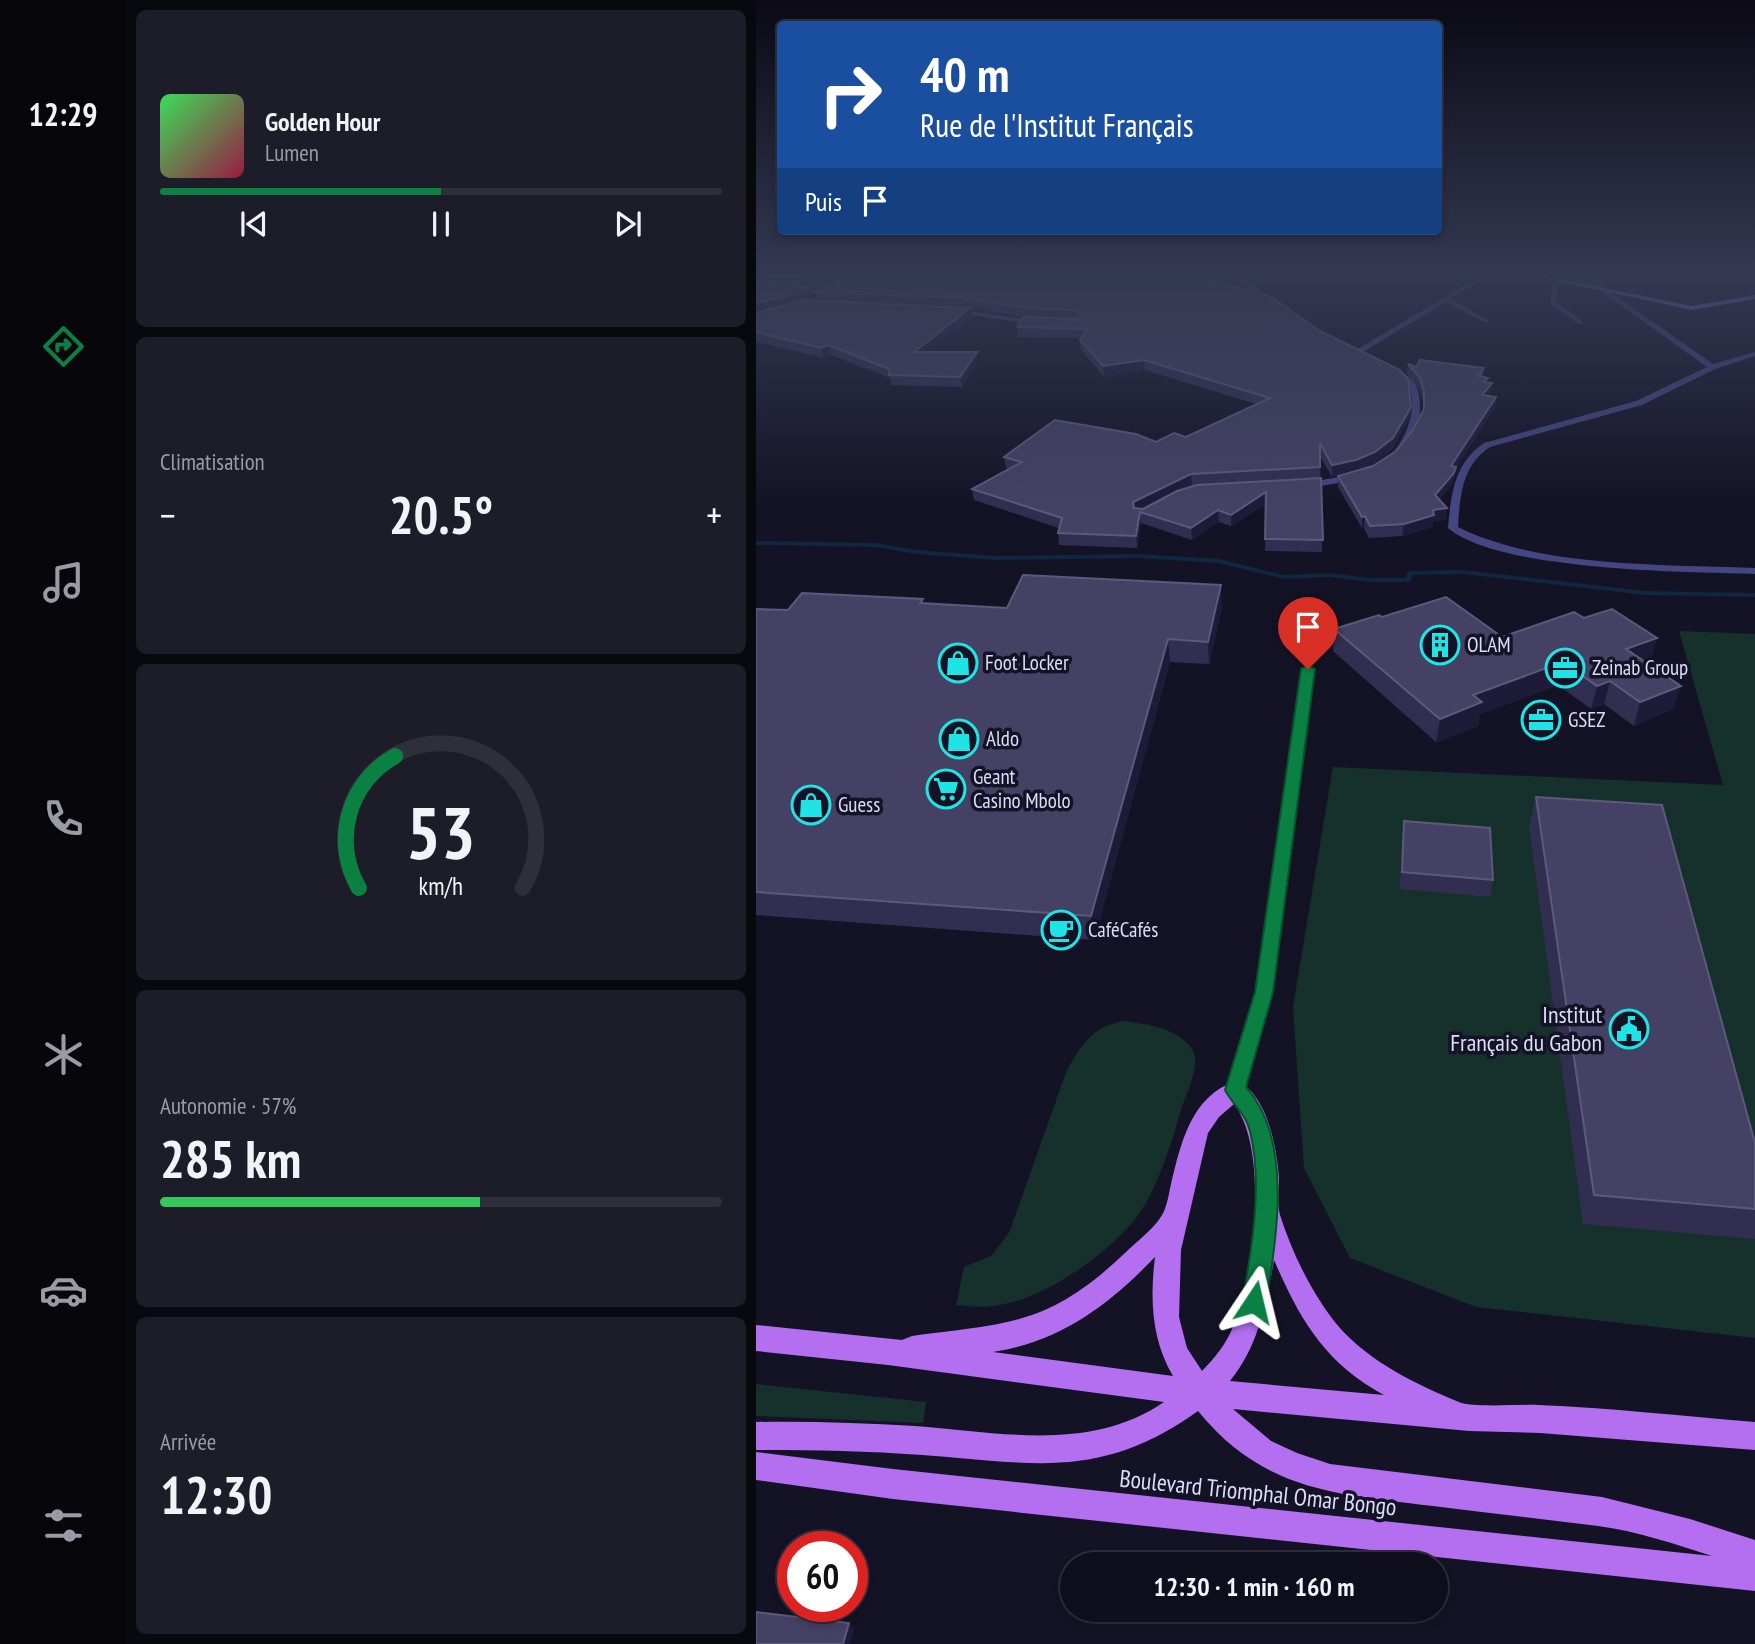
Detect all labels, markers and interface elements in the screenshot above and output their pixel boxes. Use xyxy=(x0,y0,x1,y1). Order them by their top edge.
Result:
text: 40 m xyxy=(920,42,1009,106)
icon: right xyxy=(805,49,896,140)
text: 12:29 xyxy=(28,93,98,135)
text: Rue de l'Institut Français xyxy=(920,104,1193,146)
text: Golden Hour xyxy=(265,105,380,138)
text: Lumen xyxy=(265,138,319,167)
icon: arrive xyxy=(856,182,894,220)
text: Puis xyxy=(805,185,842,218)
icon: previous xyxy=(235,205,273,243)
icon: pause xyxy=(422,205,460,243)
icon: next xyxy=(609,205,647,243)
icon: directions xyxy=(39,322,88,371)
text: Climatisation xyxy=(160,447,265,476)
text: 20.5° xyxy=(389,481,493,548)
text: − xyxy=(160,490,176,539)
text: + xyxy=(706,490,722,539)
icon: music xyxy=(39,558,88,607)
pin xyxy=(1278,597,1338,669)
icon: arrive xyxy=(1289,608,1327,646)
building icon: OLAM xyxy=(1419,624,1461,666)
place label: OLAM xyxy=(1467,631,1511,658)
shop icon: Foot Locker xyxy=(937,642,979,684)
office icon: Zeinab Group xyxy=(1544,647,1586,689)
place label: Foot Locker xyxy=(985,649,1069,676)
place label: Zeinab Group xyxy=(1592,654,1688,681)
office icon: GSEZ xyxy=(1520,699,1562,741)
place label: GSEZ xyxy=(1568,706,1606,733)
shop icon: Aldo xyxy=(938,718,980,760)
place label: Aldo xyxy=(986,725,1019,752)
place label: Geant Casino Mbolo xyxy=(973,763,1071,814)
supermarket icon: Geant Casino Mbolo xyxy=(925,768,967,810)
text: 53 xyxy=(406,784,476,878)
shop icon: Guess xyxy=(790,784,832,826)
place label: Guess xyxy=(838,791,880,818)
icon: phone xyxy=(39,794,88,843)
text: km/h xyxy=(419,870,463,902)
cafe icon: CaféCafés xyxy=(1040,909,1082,951)
place label: CaféCafés xyxy=(1088,916,1158,943)
place label: Institut Français du Gabon xyxy=(1450,999,1602,1058)
public building icon: Institut Français du Gabon xyxy=(1608,1008,1650,1050)
icon: climate xyxy=(39,1030,88,1079)
text: Autonomie · 57% xyxy=(160,1091,296,1120)
text: 285 km xyxy=(160,1125,301,1192)
position arrow xyxy=(1217,1265,1291,1339)
icon: car xyxy=(39,1266,88,1315)
text: Arrivée xyxy=(160,1427,216,1456)
text: 12:30 xyxy=(160,1461,272,1528)
street label: Boulevard Triomphal Omar Bongo xyxy=(1118,1463,1398,1522)
icon: filters xyxy=(39,1501,88,1550)
speed limit sign: 60 xyxy=(777,1531,868,1622)
text: 12:30 · 1 min · 160 m xyxy=(1154,1570,1354,1603)

